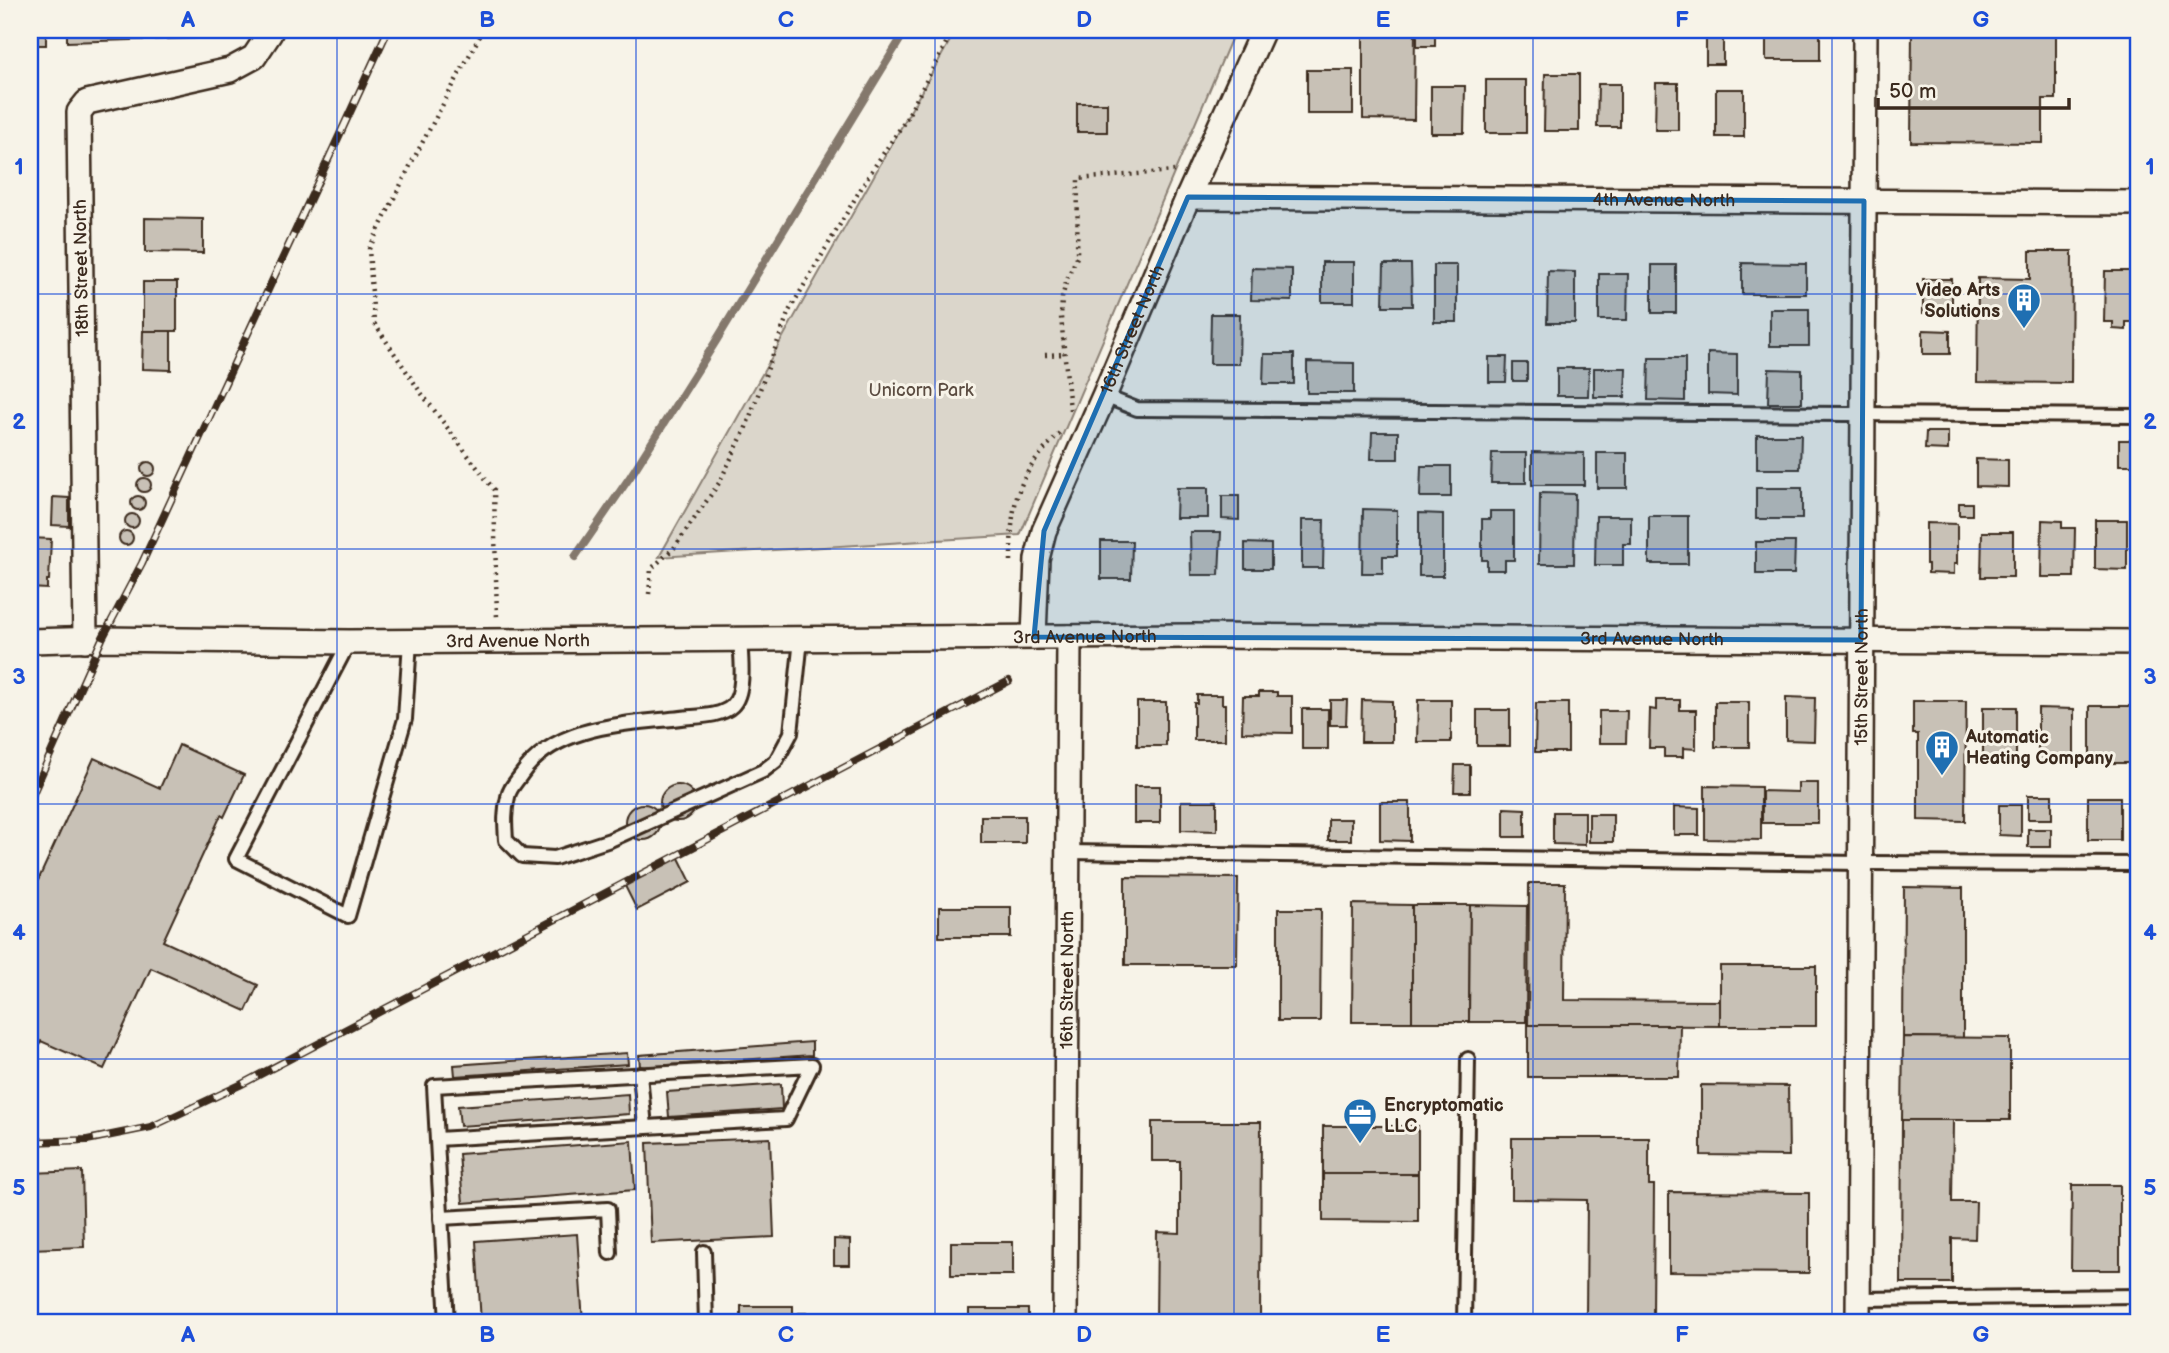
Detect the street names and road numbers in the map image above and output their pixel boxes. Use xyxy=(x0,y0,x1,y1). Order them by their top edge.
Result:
street label: 4th Avenue North xyxy=(1593,190,1735,211)
street label: 18th Street North xyxy=(70,199,93,337)
street label: 16th Street North xyxy=(1096,262,1169,397)
street label: 15th Street North xyxy=(1851,608,1873,746)
street label: 3rd Avenue North xyxy=(1013,626,1157,648)
street label: 3rd Avenue North xyxy=(1580,628,1724,650)
street label: 3rd Avenue North xyxy=(446,630,590,652)
street label: 16th Street North xyxy=(1057,911,1078,1049)

